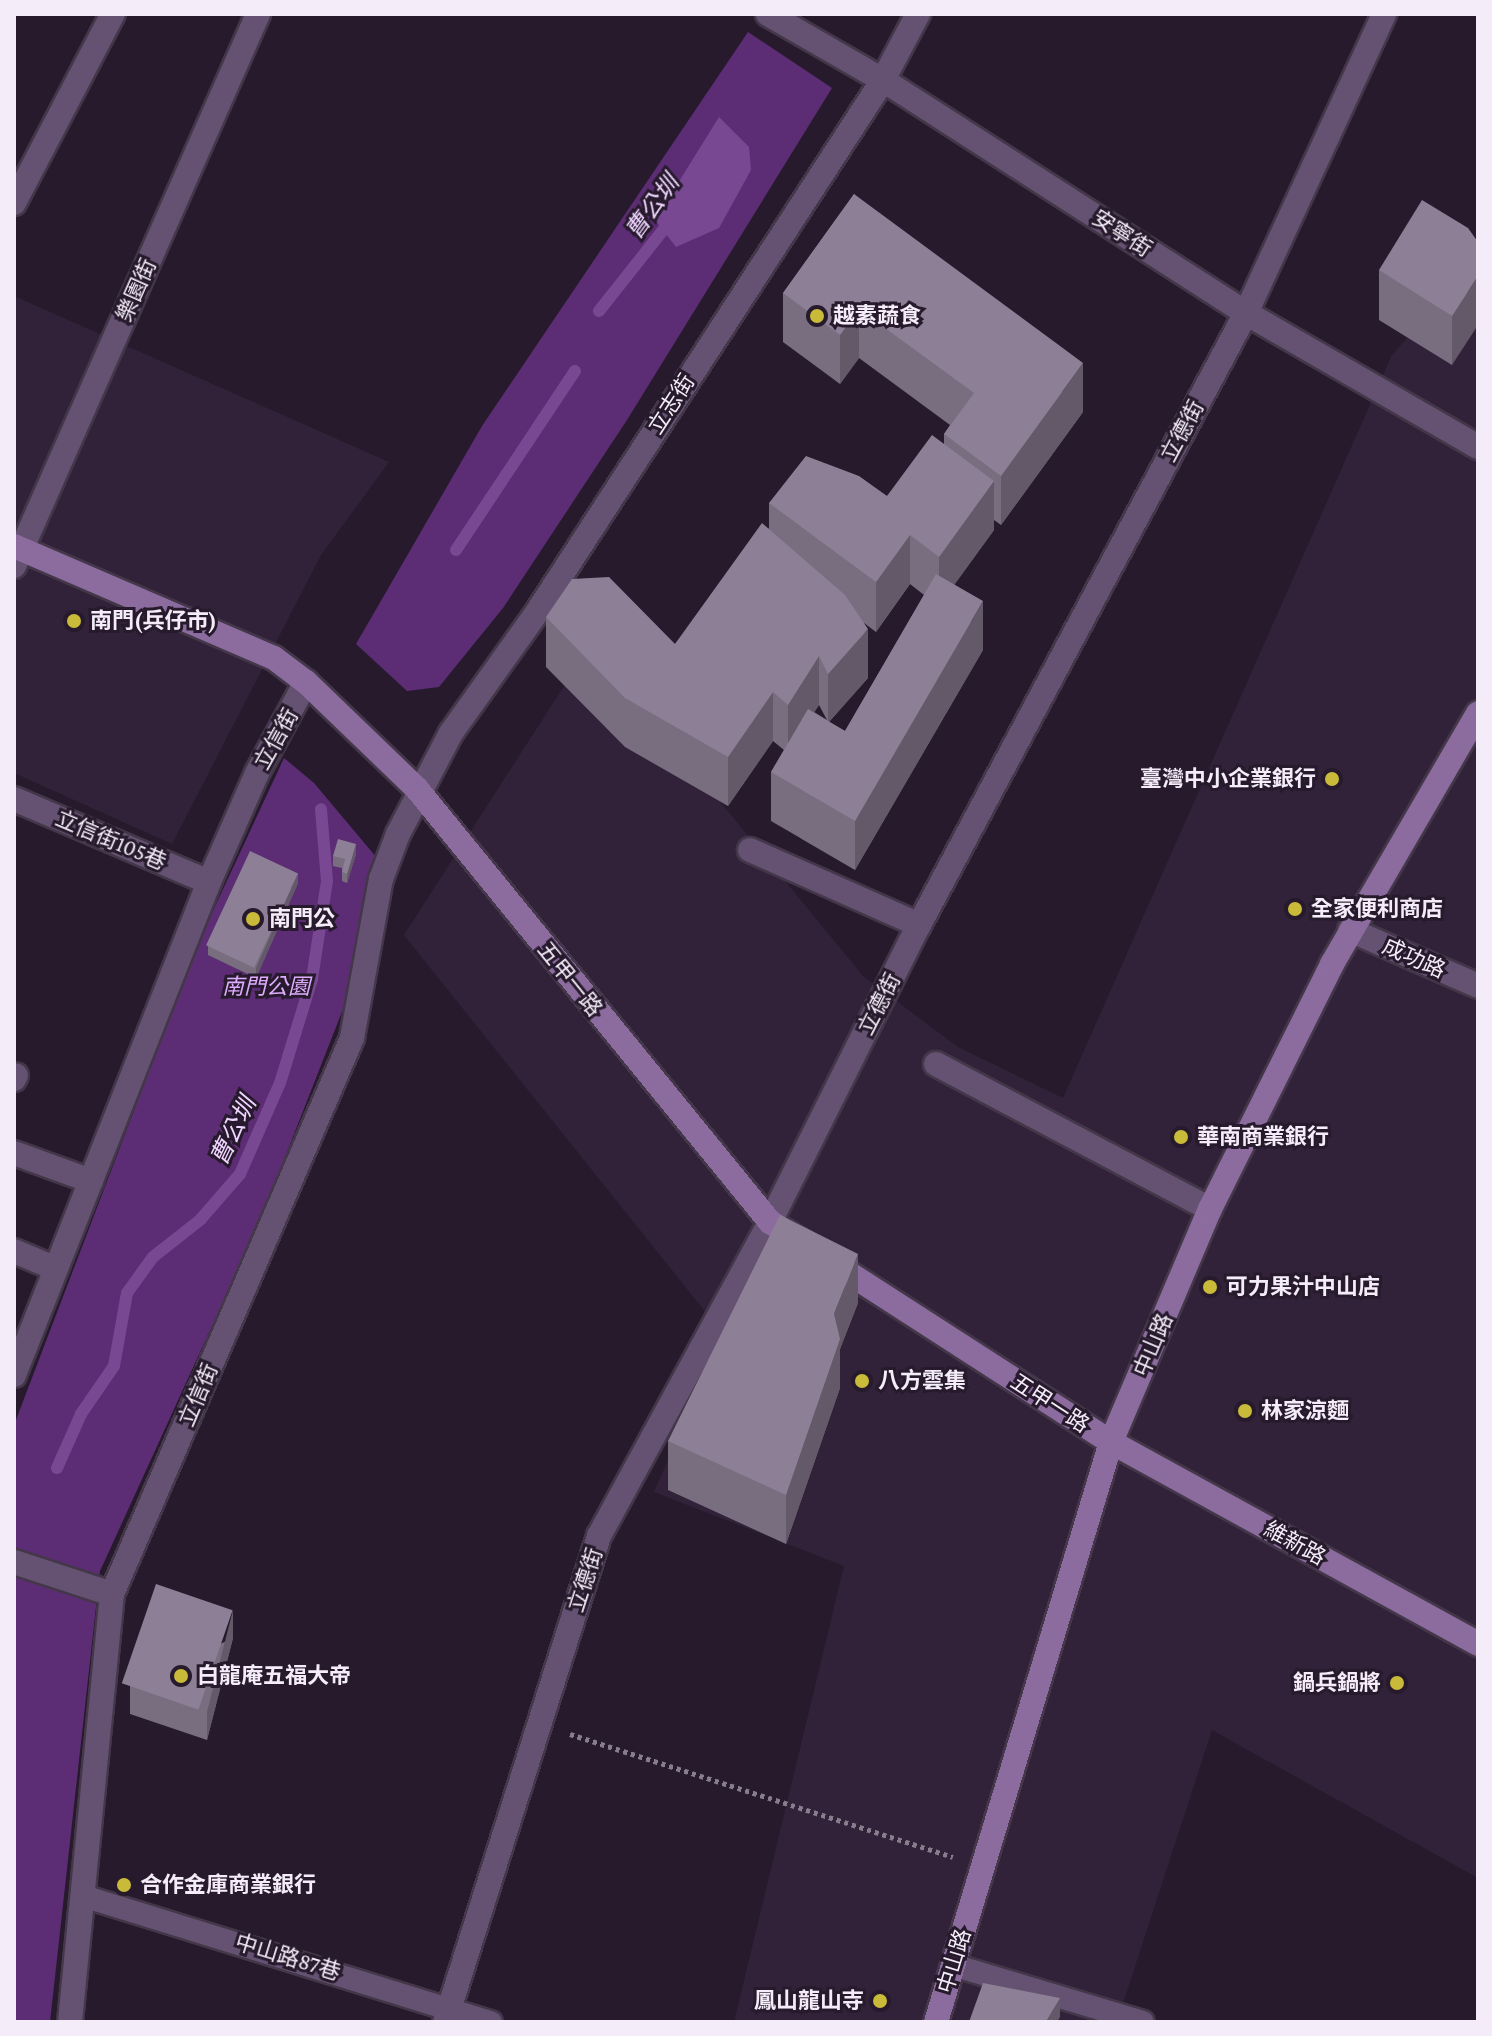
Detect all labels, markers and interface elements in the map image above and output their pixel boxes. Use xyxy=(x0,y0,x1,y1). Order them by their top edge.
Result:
water label: 曹公圳 xyxy=(619,169,685,245)
street label: 安寧街 xyxy=(1087,204,1157,262)
street label: 樂園街 xyxy=(111,254,161,326)
place label: 越素蔬食 xyxy=(833,303,921,329)
marker: 越素蔬食 xyxy=(808,307,826,325)
street label: 立志街 xyxy=(642,369,700,439)
street label: 立德街 xyxy=(1155,396,1209,466)
place label: 南門(兵仔市) xyxy=(90,608,217,634)
marker: 南門(兵仔市) xyxy=(65,612,83,630)
street label: 立信街 xyxy=(248,704,304,774)
place label: 臺灣中小企業銀行 xyxy=(1140,766,1316,792)
marker: 臺灣中小企業銀行 xyxy=(1323,770,1341,788)
street label: 立信街105巷 xyxy=(51,805,171,875)
place label: 全家便利商店 xyxy=(1311,896,1443,922)
marker: 全家便利商店 xyxy=(1286,900,1304,918)
place label: 南門公 xyxy=(269,906,335,932)
marker: 南門公 xyxy=(244,910,262,928)
street label: 成功路 xyxy=(1378,933,1450,983)
street label: 五甲一路 xyxy=(532,936,608,1022)
street label: 立德街 xyxy=(852,969,906,1039)
park label: 南門公園 xyxy=(222,974,310,1000)
water label: 曹公圳 xyxy=(204,1092,262,1170)
place label: 華南商業銀行 xyxy=(1197,1124,1329,1150)
marker: 華南商業銀行 xyxy=(1172,1128,1190,1146)
place label: 可力果汁中山店 xyxy=(1226,1274,1380,1300)
marker: 可力果汁中山店 xyxy=(1201,1278,1219,1296)
street label: 中山路 xyxy=(1128,1309,1178,1381)
street label: 立信街 xyxy=(173,1359,223,1431)
place label: 八方雲集 xyxy=(878,1368,966,1394)
street label: 五甲一路 xyxy=(1006,1368,1094,1438)
marker: 八方雲集 xyxy=(853,1372,871,1390)
place label: 林家涼麵 xyxy=(1261,1398,1349,1424)
marker: 林家涼麵 xyxy=(1236,1402,1254,1420)
street label: 維新路 xyxy=(1260,1515,1330,1571)
street label: 立德街 xyxy=(562,1545,608,1615)
place label: 白龍庵五福大帝 xyxy=(197,1663,351,1689)
marker: 白龍庵五福大帝 xyxy=(172,1667,190,1685)
place label: 鍋兵鍋將 xyxy=(1293,1670,1381,1696)
marker: 鍋兵鍋將 xyxy=(1388,1674,1406,1692)
place label: 合作金庫商業銀行 xyxy=(140,1872,316,1898)
marker: 合作金庫商業銀行 xyxy=(115,1876,133,1894)
street label: 中山路 xyxy=(932,1926,976,1996)
street label: 中山路87巷 xyxy=(232,1928,344,1986)
place label: 鳳山龍山寺 xyxy=(754,1988,864,2014)
marker: 鳳山龍山寺 xyxy=(871,1992,889,2010)

